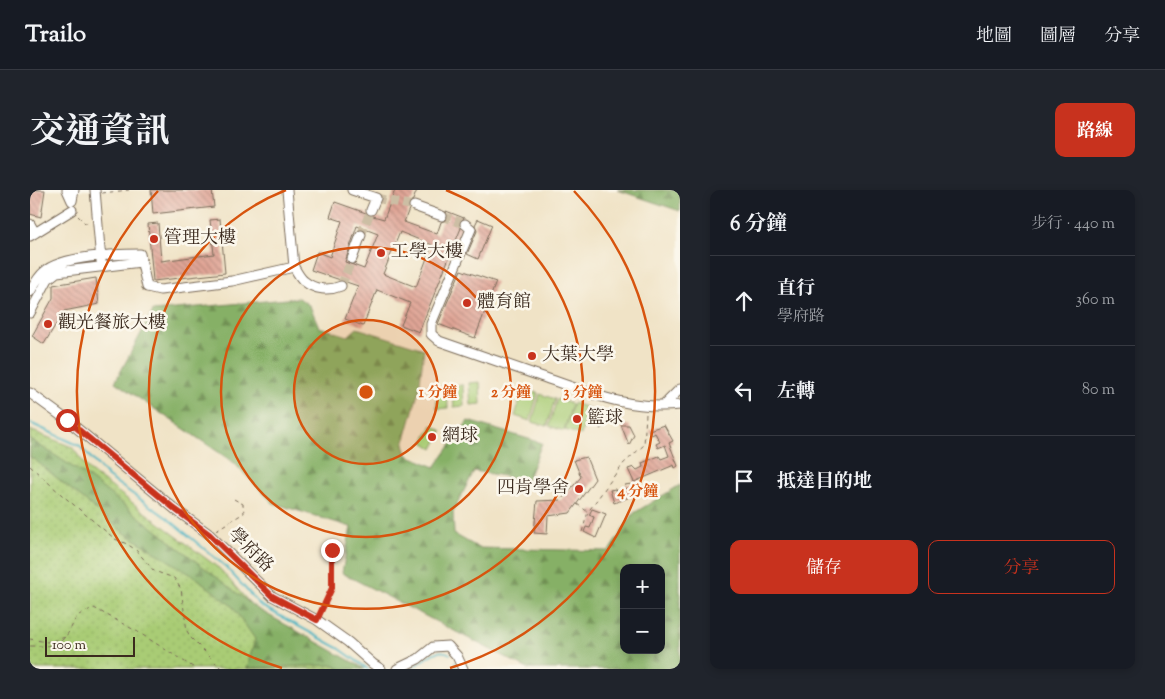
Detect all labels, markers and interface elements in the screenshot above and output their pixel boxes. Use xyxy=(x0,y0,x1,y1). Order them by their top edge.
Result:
text: Trailo xyxy=(25,18,86,52)
text: 地圖 xyxy=(976,24,1012,50)
text: 圖層 xyxy=(1040,24,1076,50)
text: 分享 xyxy=(1104,24,1140,50)
button: 路線 xyxy=(1055,103,1135,157)
text: 交通資訊 xyxy=(30,108,170,159)
text: 6 分鐘 xyxy=(730,210,787,240)
text: 步行 · 440 m xyxy=(1031,213,1115,236)
place label: 管理大樓 xyxy=(164,226,236,252)
marker: 管理大樓 xyxy=(148,233,160,245)
place label: 工學大樓 xyxy=(391,240,463,266)
marker: 工學大樓 xyxy=(375,247,387,259)
text: 直行 xyxy=(777,276,815,303)
icon: ahead xyxy=(730,287,758,315)
text: 360 m xyxy=(1076,289,1115,312)
place label: 體育館 xyxy=(477,290,531,316)
marker: 體育館 xyxy=(461,297,473,309)
text: 學府路 xyxy=(777,306,825,329)
place label: 觀光餐旅大樓 xyxy=(58,311,166,337)
marker: 觀光餐旅大樓 xyxy=(42,318,54,330)
place label: 大葉大學 xyxy=(542,343,614,369)
marker: 大葉大學 xyxy=(526,350,538,362)
icon: left xyxy=(730,377,758,405)
text: 左轉 xyxy=(777,379,815,406)
text: 80 m xyxy=(1082,379,1115,402)
centre of rings xyxy=(357,383,375,401)
text: 1 分鐘 xyxy=(419,383,457,404)
text: 2 分鐘 xyxy=(491,383,531,404)
text: 3 分鐘 xyxy=(563,383,603,404)
place label: 籃球 xyxy=(587,406,623,432)
route start xyxy=(56,409,79,432)
marker: 籃球 xyxy=(571,413,583,425)
place label: 網球 xyxy=(442,424,478,450)
marker: 網球 xyxy=(426,431,438,443)
icon: arrive xyxy=(730,467,758,495)
text: 抵達目的地 xyxy=(777,469,872,496)
place label: 四肯學舍 xyxy=(497,476,569,502)
text: 4 分鐘 xyxy=(617,482,658,503)
marker: 四肯學舍 xyxy=(573,483,585,495)
street label: 學府路 xyxy=(222,523,278,579)
route end xyxy=(321,539,344,562)
button: 儲存 xyxy=(730,540,918,594)
button: 分享 xyxy=(928,540,1115,594)
map controls xyxy=(620,564,665,654)
button: + xyxy=(620,564,665,609)
button: − xyxy=(620,609,665,654)
scale bar xyxy=(45,634,135,657)
text: 100 m xyxy=(52,636,86,656)

